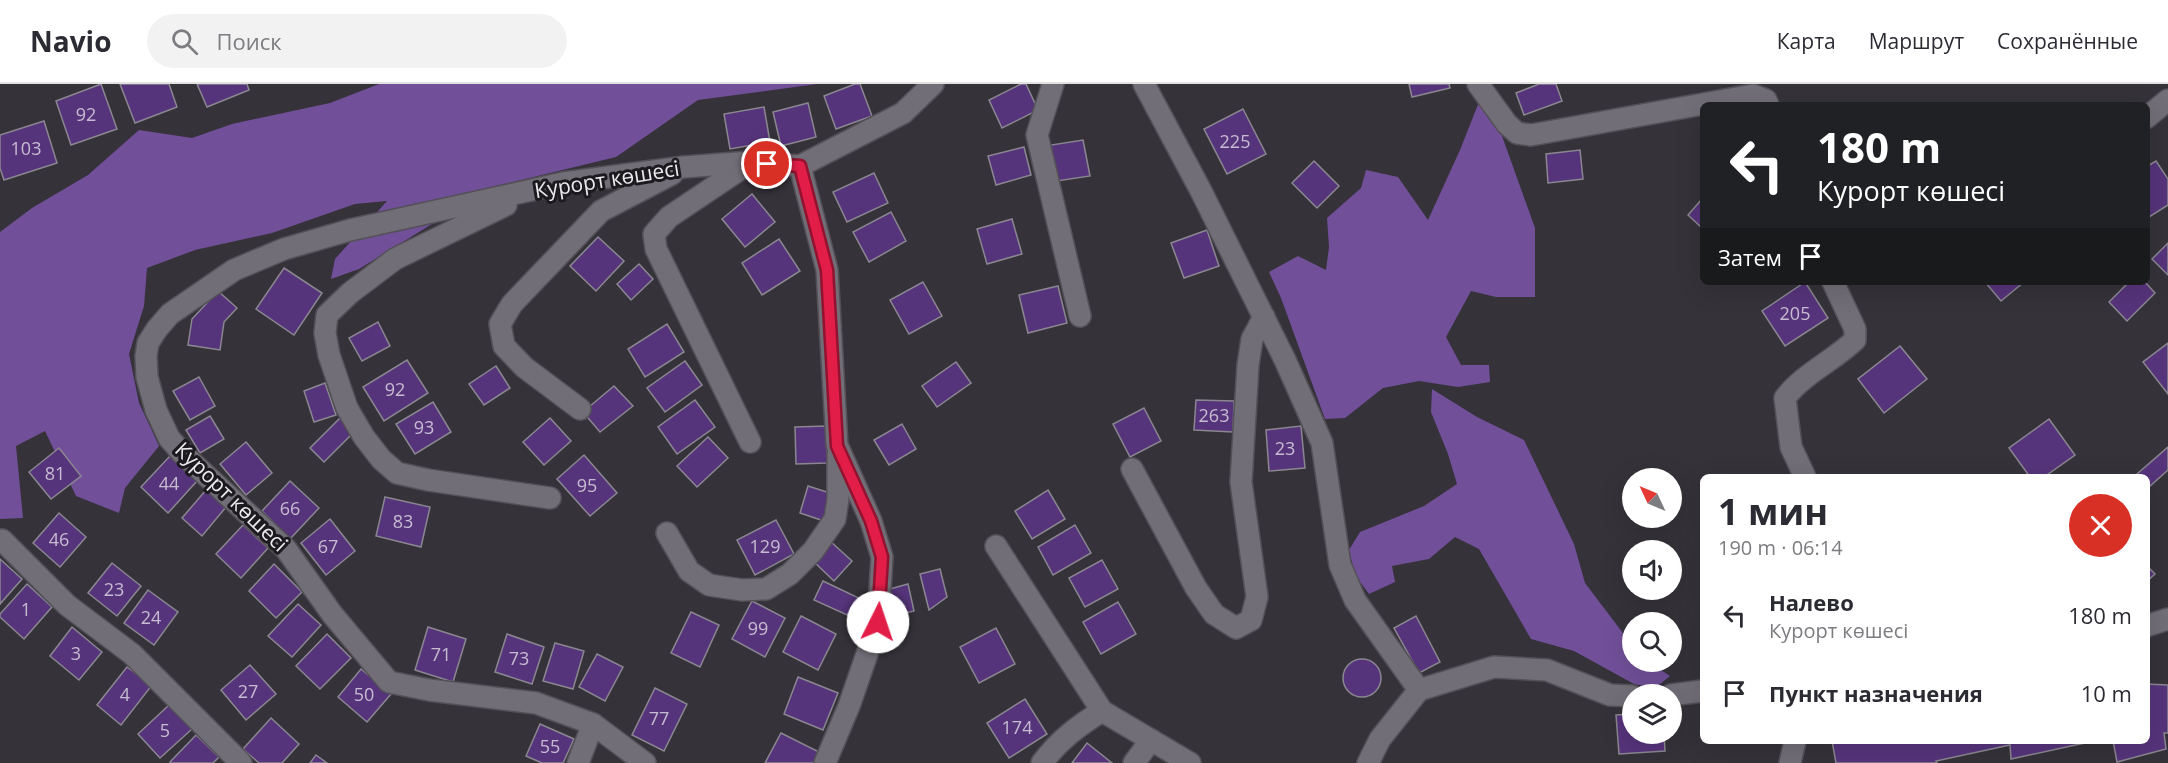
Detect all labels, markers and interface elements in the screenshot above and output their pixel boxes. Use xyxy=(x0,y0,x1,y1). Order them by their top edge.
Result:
search box xyxy=(147,14,567,68)
text: Navio xyxy=(30,22,111,60)
icon: search xyxy=(168,25,201,58)
text: Поиск xyxy=(216,26,282,56)
text: Карта xyxy=(1777,27,1836,55)
text: Маршрут xyxy=(1869,27,1964,55)
text: Сохранённые xyxy=(1997,27,2138,55)
house number: 92 xyxy=(76,102,96,126)
text: 180 m xyxy=(1817,118,1941,175)
icon: left xyxy=(1718,126,1796,204)
house number: 225 xyxy=(1220,129,1250,153)
house number: 103 xyxy=(11,136,41,160)
pin xyxy=(741,138,792,189)
icon: arrive xyxy=(750,147,783,180)
street label: Курорт көшесі xyxy=(532,154,681,204)
text: Курорт көшесі xyxy=(1817,172,2005,209)
icon: arrive xyxy=(1794,240,1827,273)
text: Затем xyxy=(1718,242,1782,272)
house number: 205 xyxy=(1780,301,1810,325)
house number: 92 xyxy=(385,377,405,401)
house number: 263 xyxy=(1199,403,1229,427)
house number: 93 xyxy=(414,415,434,439)
street label: Курорт көшесі xyxy=(169,435,294,557)
house number: 23 xyxy=(1275,436,1295,460)
house number: 81 xyxy=(45,461,65,485)
north arrow xyxy=(1622,468,1682,528)
map controls xyxy=(1622,468,1682,744)
house number: 44 xyxy=(159,471,179,495)
house number: 95 xyxy=(577,473,597,497)
text: 1 мин xyxy=(1718,487,1828,536)
button: close xyxy=(2069,494,2132,557)
house number: 66 xyxy=(280,496,300,520)
house number: 83 xyxy=(393,509,413,533)
house number: 46 xyxy=(49,527,69,551)
house number: 67 xyxy=(318,534,338,558)
house number: 129 xyxy=(750,534,780,558)
text: 190 m · 06:14 xyxy=(1718,534,1843,561)
button: sound xyxy=(1622,540,1682,600)
house number: 23 xyxy=(104,577,124,601)
text: Налево xyxy=(1769,587,1854,617)
position arrow xyxy=(846,590,910,654)
house number: 1 xyxy=(21,597,31,621)
icon: left xyxy=(1718,599,1751,632)
text: 180 m xyxy=(2068,600,2132,630)
house number: 24 xyxy=(141,605,161,629)
button: search xyxy=(1622,612,1682,672)
house number: 99 xyxy=(748,616,768,640)
text: Курорт көшесі xyxy=(1769,617,1908,644)
house number: 3 xyxy=(71,641,81,665)
house number: 71 xyxy=(431,642,451,666)
house number: 73 xyxy=(509,646,529,670)
icon: arrive xyxy=(1718,677,1751,710)
text: Пункт назначения xyxy=(1769,678,1983,708)
text: 10 m xyxy=(2081,678,2132,708)
house number: 27 xyxy=(238,679,258,703)
house number: 4 xyxy=(120,682,130,706)
house number: 50 xyxy=(354,682,374,706)
button: layers xyxy=(1622,684,1682,744)
house number: 77 xyxy=(649,706,669,730)
house number: 174 xyxy=(1002,715,1032,739)
house number: 5 xyxy=(160,718,170,742)
house number: 55 xyxy=(540,734,560,758)

